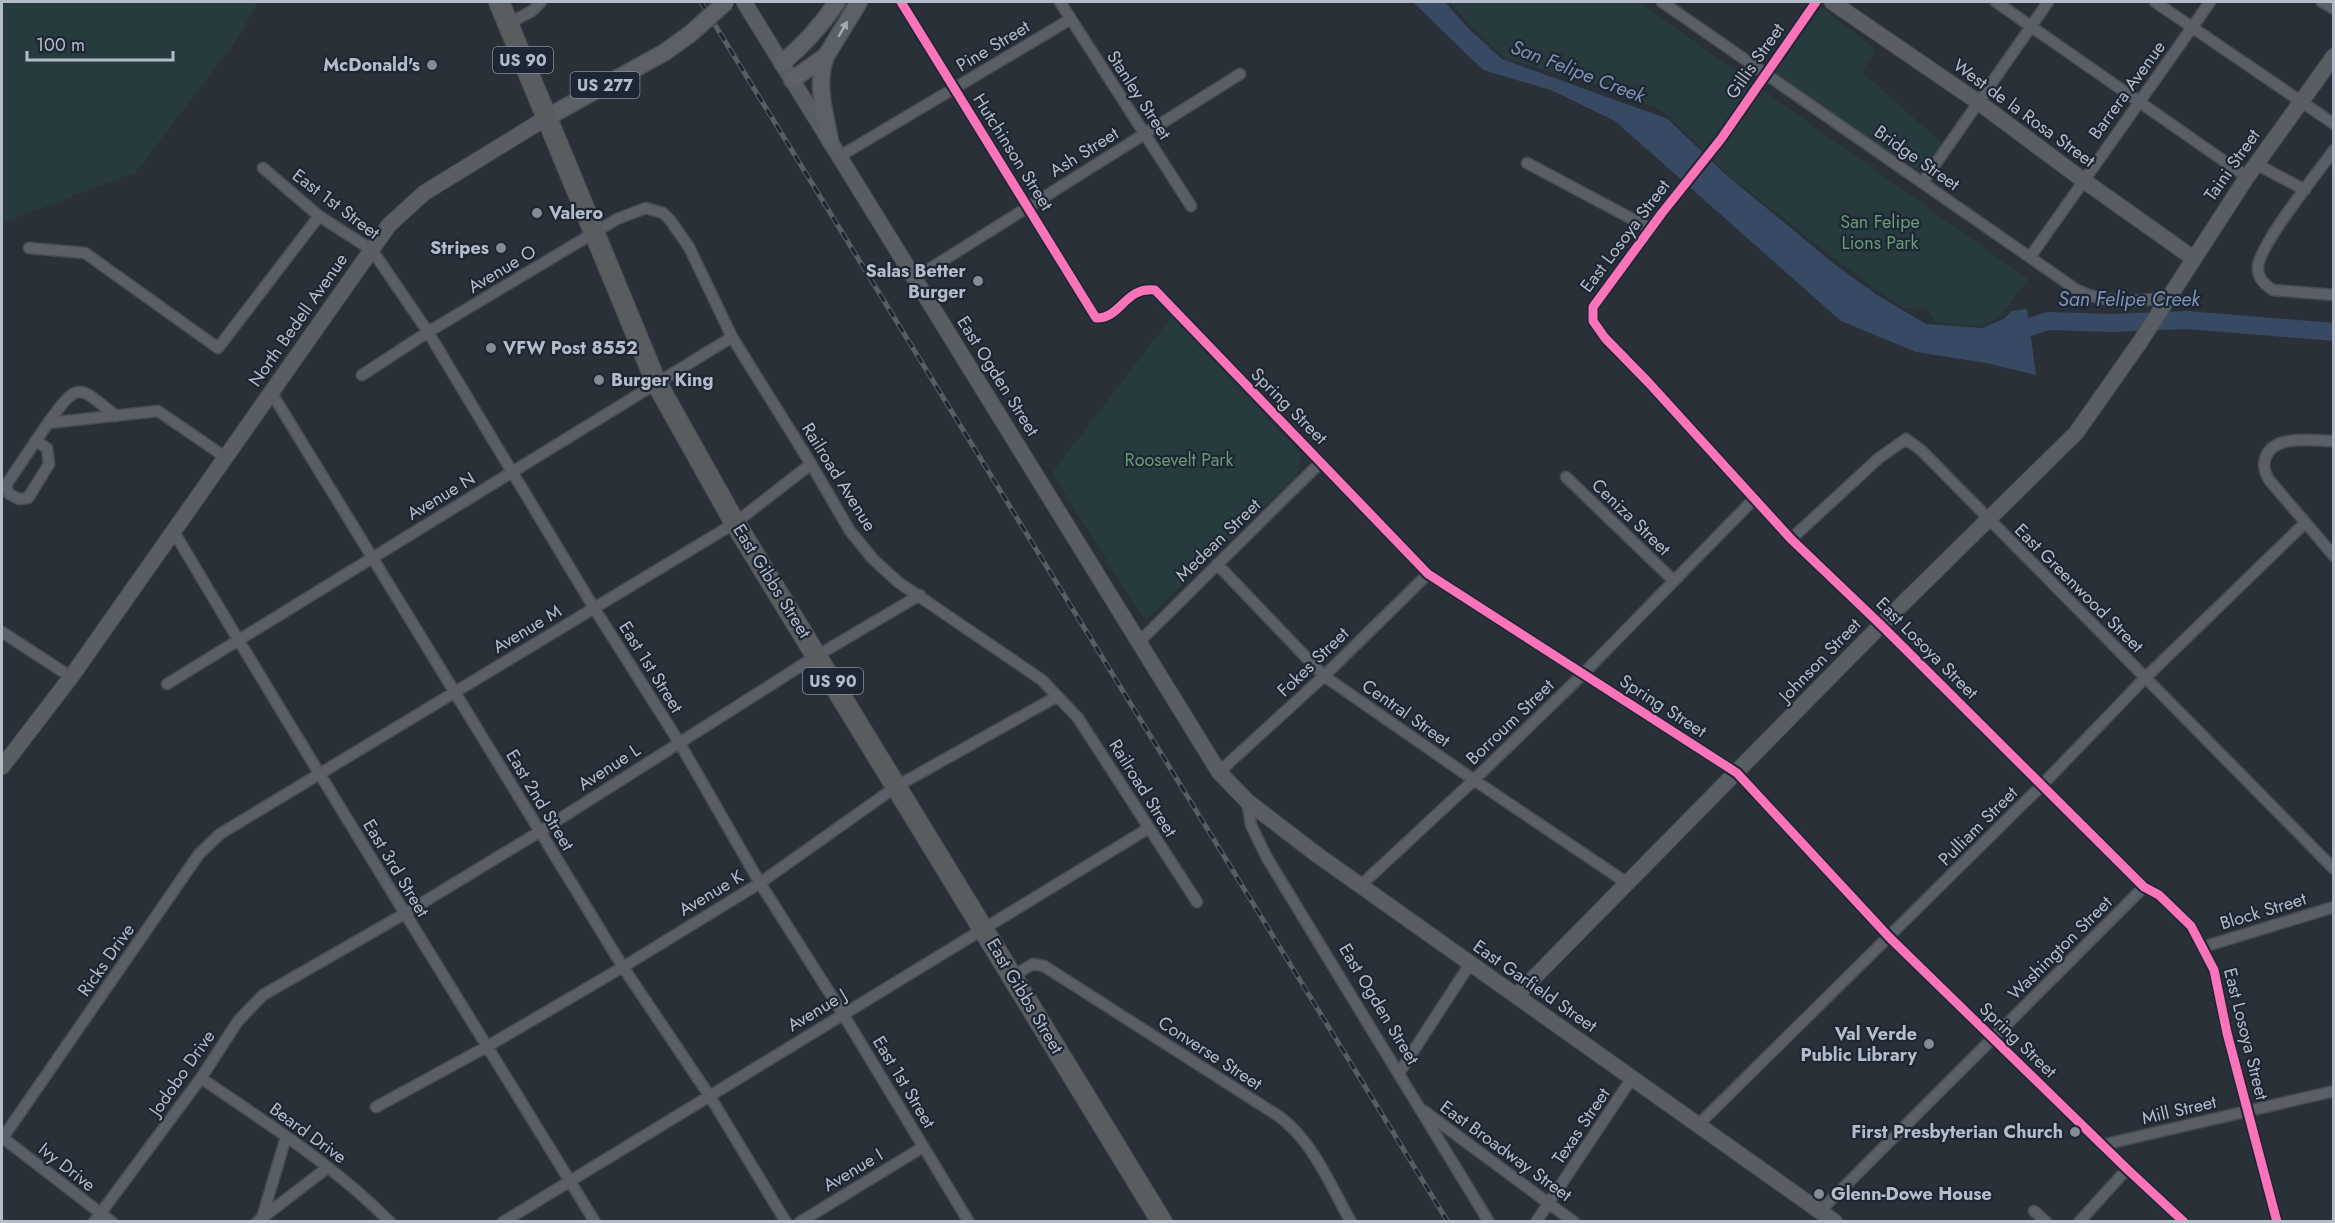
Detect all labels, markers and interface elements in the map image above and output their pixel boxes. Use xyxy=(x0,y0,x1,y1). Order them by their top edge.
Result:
street label: Pine Street xyxy=(951,13,1035,78)
street label: Gillis Street xyxy=(1719,17,1791,104)
one-way arrow xyxy=(838,20,848,37)
scale bar xyxy=(27,24,172,62)
text: 100 m xyxy=(36,32,85,58)
water label: San Felipe Creek xyxy=(1506,33,1651,111)
street label: Barrera Avenue xyxy=(2082,35,2172,145)
street label: Stanley Street xyxy=(1100,45,1178,145)
road number: US 90 xyxy=(493,47,553,73)
place label: McDonald's xyxy=(323,52,420,78)
street label: West de la Rosa Street xyxy=(1948,53,2101,174)
marker: McDonald's xyxy=(425,58,439,72)
road number: US 277 xyxy=(570,72,640,98)
street label: Hutchinson Street xyxy=(967,88,1060,216)
street label: Bridge Street xyxy=(1869,119,1966,197)
street label: Ash Street xyxy=(1044,120,1124,183)
street label: Taini Street xyxy=(2198,123,2267,206)
street label: East 1st Street xyxy=(287,162,386,246)
street label: East Losoya Street xyxy=(1574,174,1676,298)
place label: Valero xyxy=(548,200,603,226)
marker: Valero xyxy=(530,206,544,220)
park label: San Felipe Lions Park xyxy=(1840,209,1920,256)
place label: Stripes xyxy=(430,235,489,261)
street label: Avenue O xyxy=(463,238,541,300)
marker: Stripes xyxy=(494,241,508,255)
street label: North Bedell Avenue xyxy=(242,248,354,392)
place label: Salas Better Burger xyxy=(865,258,967,305)
marker: Salas Better Burger xyxy=(971,274,985,288)
water label: San Felipe Creek xyxy=(2058,285,2201,314)
street label: East Ogden Street xyxy=(951,311,1046,442)
place label: VFW Post 8552 xyxy=(502,335,638,361)
marker: VFW Post 8552 xyxy=(484,341,498,355)
street label: Spring Street xyxy=(1245,362,1334,451)
place label: Burger King xyxy=(611,367,713,393)
marker: Burger King xyxy=(592,373,606,387)
street label: Railroad Avenue xyxy=(795,418,883,536)
park label: Roosevelt Park xyxy=(1125,447,1233,473)
street label: Avenue N xyxy=(402,465,480,527)
street label: Ceniza Street xyxy=(1586,473,1677,562)
street label: Medean Street xyxy=(1169,492,1267,588)
street label: East Greenwood Street xyxy=(2008,517,2150,659)
street label: East Gibbs Street xyxy=(726,519,818,644)
street label: East Losoya Street xyxy=(1870,591,1984,705)
street label: Avenue M xyxy=(488,598,566,660)
street label: Johnson Street xyxy=(1772,612,1867,709)
street label: East 1st Street xyxy=(613,616,690,718)
street label: Fokes Street xyxy=(1271,621,1355,703)
road number: US 90 xyxy=(803,668,863,694)
street label: Spring Street xyxy=(1614,668,1712,744)
street label: Central Street xyxy=(1356,673,1456,753)
street label: Borroum Street xyxy=(1460,673,1560,771)
street label: Railroad Street xyxy=(1103,734,1184,842)
street label: Avenue L xyxy=(573,737,645,797)
street label: East 2nd Street xyxy=(500,745,581,856)
street label: Pulliam Street xyxy=(1932,780,2024,872)
street label: East 3rd Street xyxy=(356,814,436,922)
street label: Avenue K xyxy=(674,863,749,923)
street label: Block Street xyxy=(2217,885,2310,936)
street label: Washington Street xyxy=(2002,890,2118,1006)
street label: Ricks Drive xyxy=(71,918,141,1002)
street label: East Gibbs Street xyxy=(980,933,1070,1059)
street label: East Garfield Street xyxy=(1468,933,1603,1039)
street label: East Ogden Street xyxy=(1332,938,1426,1070)
street label: East Losoya Street xyxy=(2217,965,2275,1103)
street label: Avenue J xyxy=(782,982,852,1038)
street label: Spring Street xyxy=(1973,996,2063,1084)
street label: Converse Street xyxy=(1153,1010,1268,1097)
place label: Val Verde Public Library xyxy=(1801,1021,1918,1068)
street label: Jodobo Drive xyxy=(142,1025,221,1123)
street label: East 1st Street xyxy=(866,1031,942,1134)
marker: Val Verde Public Library xyxy=(1922,1037,1936,1051)
street label: Texas Street xyxy=(1546,1082,1617,1169)
street label: Mill Street xyxy=(2139,1089,2220,1131)
street label: East Broadway Street xyxy=(1435,1094,1578,1208)
street label: Beard Drive xyxy=(264,1096,352,1170)
place label: First Presbyterian Church xyxy=(1851,1119,2063,1145)
marker: First Presbyterian Church xyxy=(2068,1125,2082,1139)
street label: Ivy Drive xyxy=(33,1136,101,1198)
street label: Avenue I xyxy=(818,1142,888,1198)
place label: Glenn-Dowe House xyxy=(1831,1181,1992,1207)
marker: Glenn-Dowe House xyxy=(1812,1187,1826,1201)

